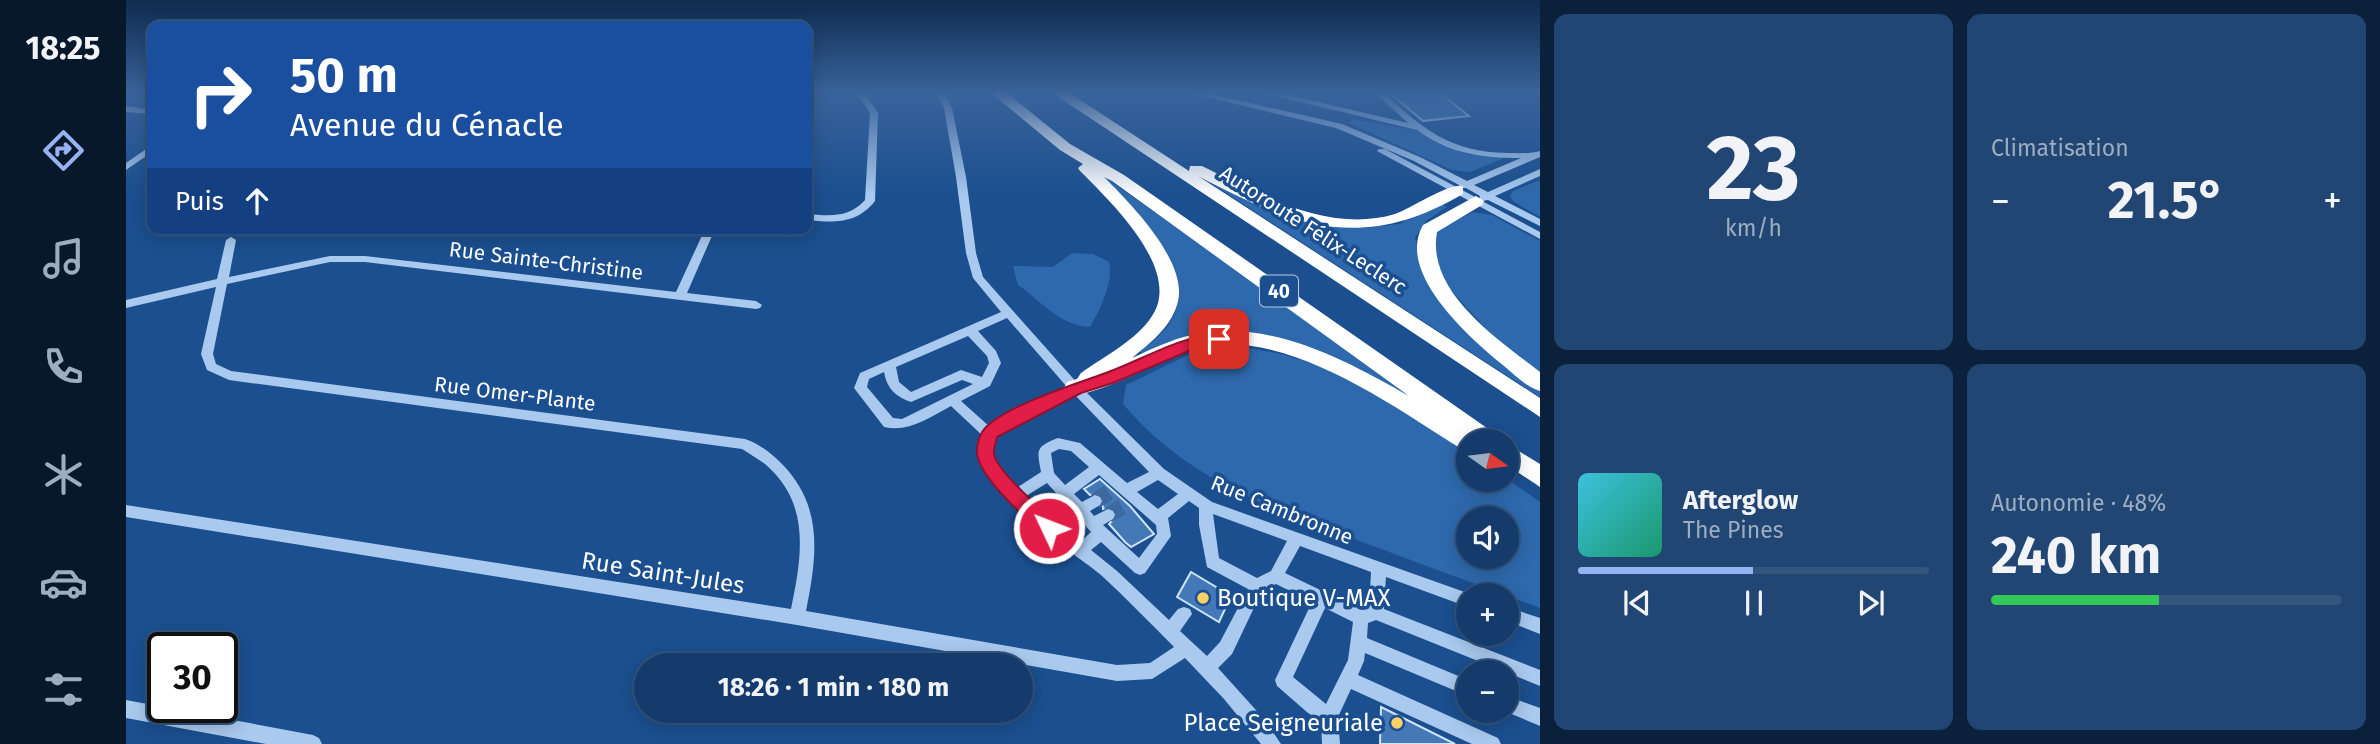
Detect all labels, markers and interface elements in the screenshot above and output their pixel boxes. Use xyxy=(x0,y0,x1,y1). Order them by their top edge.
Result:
text: 18:25 xyxy=(26,29,100,67)
text: 50 m xyxy=(290,46,398,105)
icon: right xyxy=(175,49,266,140)
text: Avenue du Cénacle xyxy=(290,106,564,144)
text: 23 xyxy=(1707,114,1800,223)
icon: directions xyxy=(39,126,88,175)
text: Climatisation xyxy=(1991,134,2129,162)
street label: Autoroute Félix-Leclerc xyxy=(1215,160,1411,300)
text: 21.5° xyxy=(2108,169,2225,232)
text: − xyxy=(1991,178,2010,224)
text: + xyxy=(2323,178,2342,224)
icon: ahead xyxy=(238,182,276,220)
text: Puis xyxy=(175,186,224,217)
text: km/h xyxy=(1725,214,1782,242)
icon: music xyxy=(39,234,88,283)
street label: Rue Sainte-Christine xyxy=(448,236,644,286)
road number: 40 xyxy=(1260,276,1298,306)
pin xyxy=(1189,309,1249,369)
icon: arrive xyxy=(1200,320,1238,358)
icon: phone xyxy=(39,342,88,391)
street label: Rue Omer-Plante xyxy=(433,371,597,417)
north arrow xyxy=(1456,429,1519,492)
map controls xyxy=(1456,429,1519,723)
icon: climate xyxy=(39,450,88,499)
street label: Rue Cambronne xyxy=(1207,470,1357,550)
text: Afterglow xyxy=(1683,485,1798,516)
text: Autonomie · 48% xyxy=(1991,489,2166,517)
position arrow xyxy=(1012,491,1086,565)
button: sound xyxy=(1456,506,1519,569)
text: The Pines xyxy=(1683,516,1784,544)
text: 240 km xyxy=(1991,524,2161,587)
street label: Rue Saint-Jules xyxy=(580,546,746,600)
icon: car xyxy=(39,558,88,607)
button: + xyxy=(1456,583,1519,646)
place label: Boutique V-MAX xyxy=(1217,584,1391,612)
icon: previous xyxy=(1618,584,1656,622)
icon: pause xyxy=(1735,584,1773,622)
icon: next xyxy=(1852,584,1890,622)
marker: Boutique V-MAX xyxy=(1195,590,1211,606)
speed limit sign: 30 xyxy=(147,632,238,723)
button: − xyxy=(1456,660,1519,723)
icon: filters xyxy=(39,665,88,714)
text: 18:26 · 1 min · 180 m xyxy=(718,672,949,703)
place label: Place Seigneuriale xyxy=(1184,709,1383,737)
marker: Place Seigneuriale xyxy=(1389,715,1405,731)

